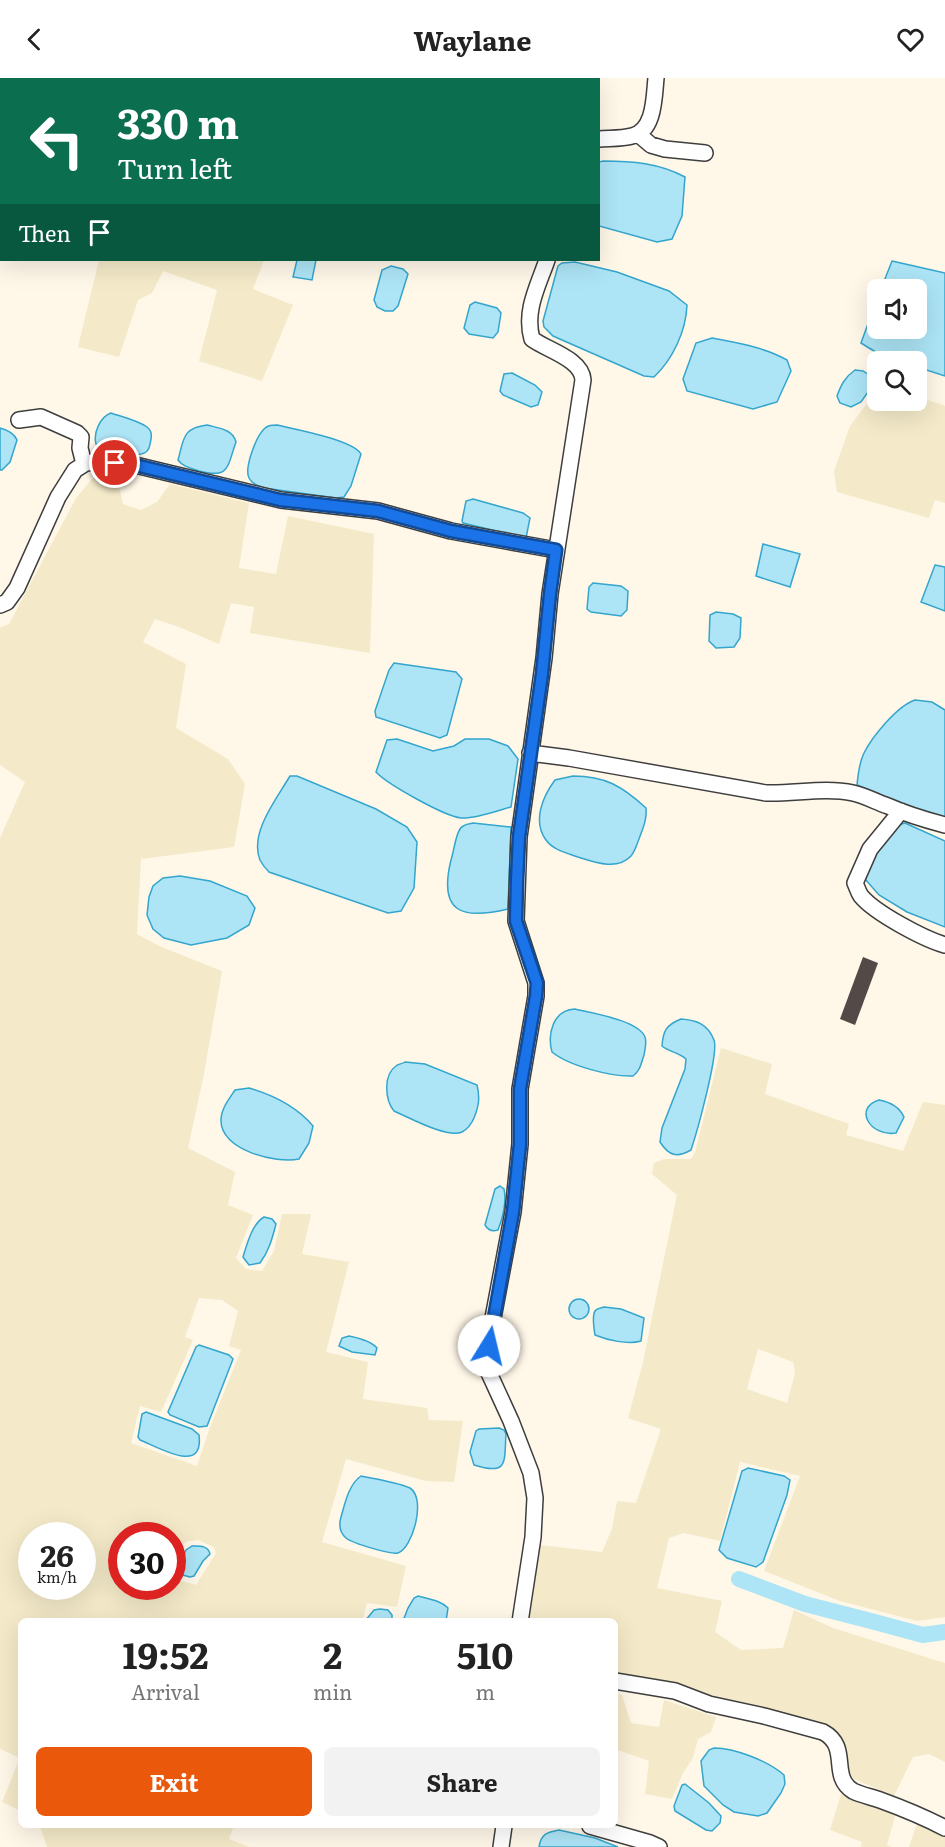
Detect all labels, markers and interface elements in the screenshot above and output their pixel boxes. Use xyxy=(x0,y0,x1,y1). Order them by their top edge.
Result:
text: Waylane xyxy=(413,19,532,59)
icon: back xyxy=(18,23,51,56)
icon: heart xyxy=(894,23,927,56)
text: 330 m xyxy=(117,90,239,152)
icon: left xyxy=(18,102,96,180)
text: Turn left xyxy=(117,147,232,187)
text: Then xyxy=(18,216,71,249)
icon: arrive xyxy=(83,216,116,249)
map controls xyxy=(867,279,927,411)
button: sound xyxy=(867,279,927,339)
button: search xyxy=(867,351,927,411)
pin xyxy=(89,437,140,488)
icon: arrive xyxy=(98,446,131,479)
position arrow xyxy=(457,1314,521,1378)
speed limit sign: 30 xyxy=(108,1522,186,1600)
text: 26 xyxy=(40,1532,74,1576)
text: km/h xyxy=(37,1565,77,1588)
text: 19:52 xyxy=(122,1627,209,1680)
text: 2 xyxy=(323,1627,342,1680)
text: 510 xyxy=(457,1627,513,1680)
text: Arrival xyxy=(131,1676,200,1706)
text: min xyxy=(313,1676,352,1706)
text: m xyxy=(475,1676,495,1706)
button: Exit xyxy=(36,1747,312,1816)
button: Share xyxy=(324,1747,600,1816)

